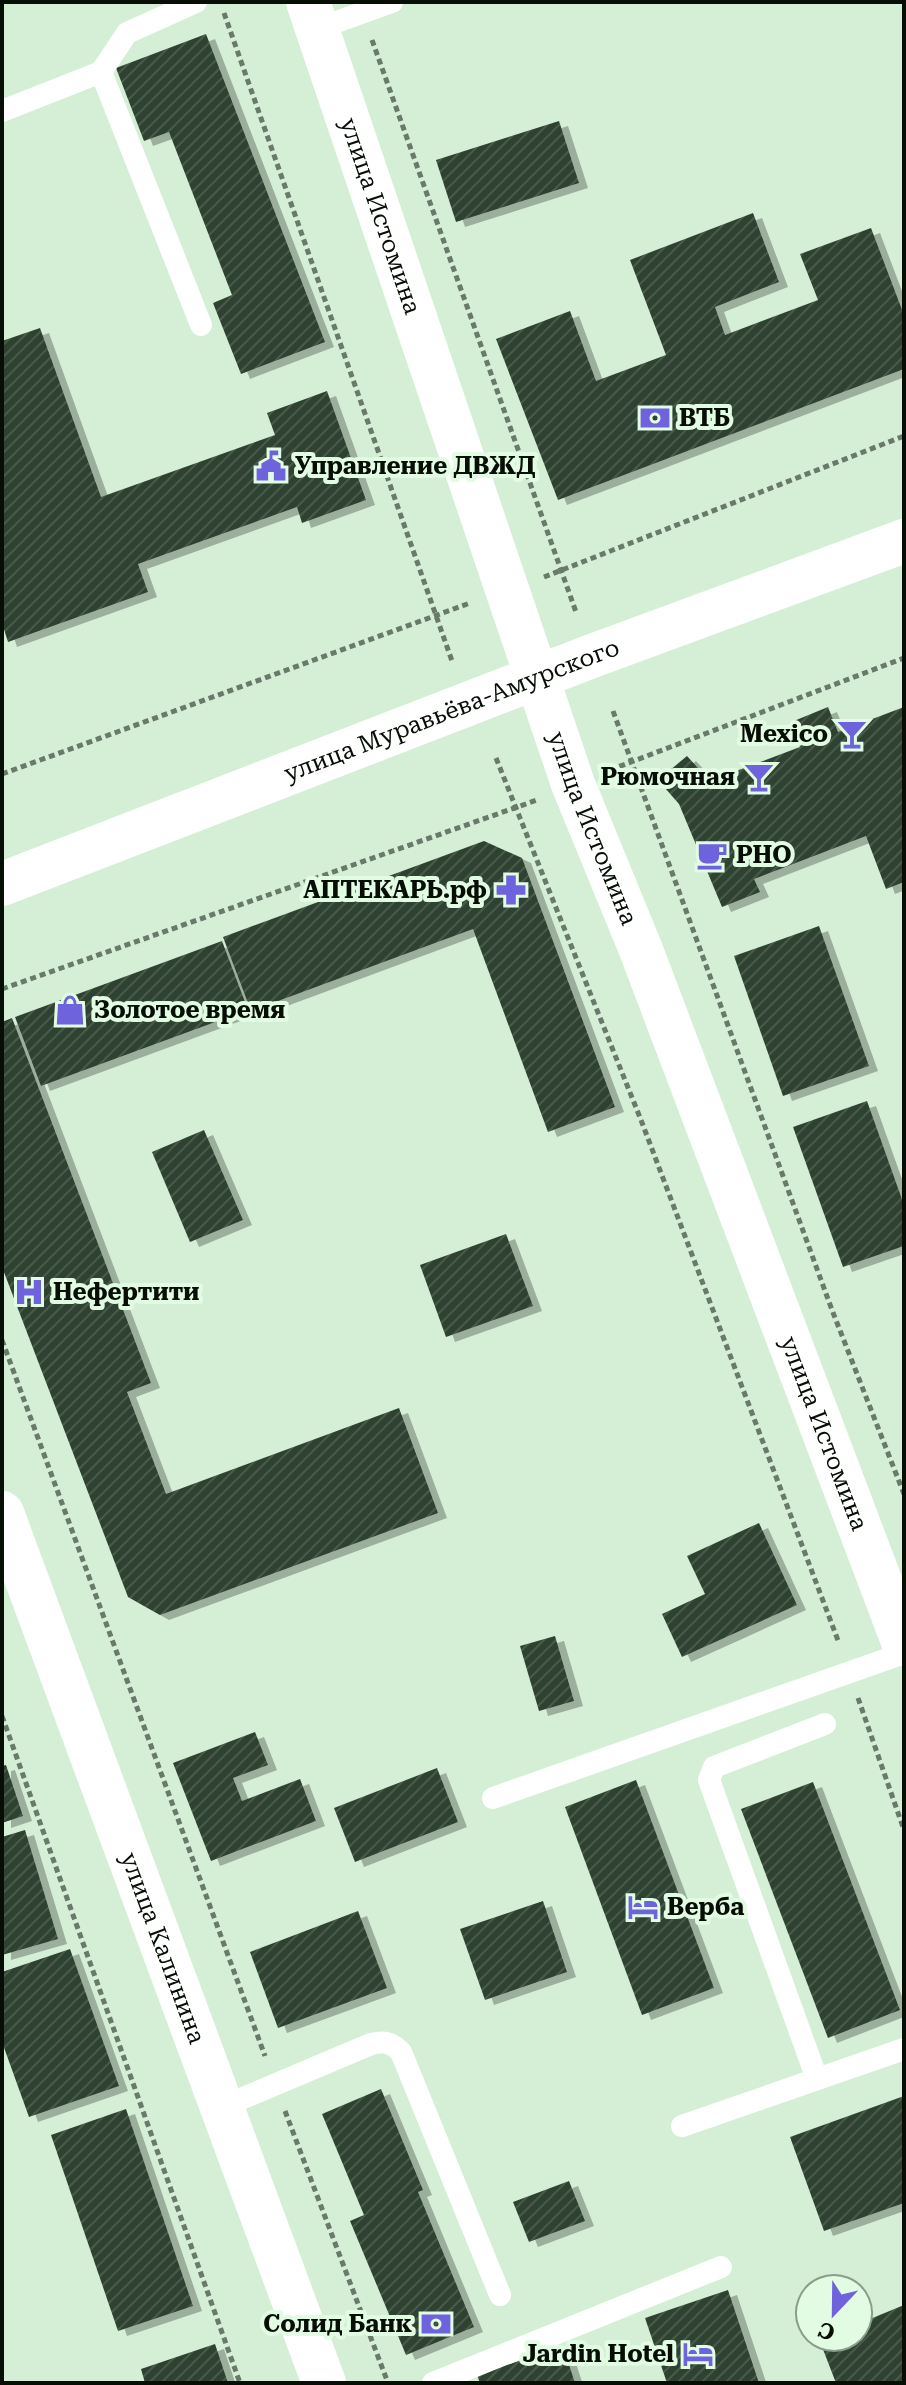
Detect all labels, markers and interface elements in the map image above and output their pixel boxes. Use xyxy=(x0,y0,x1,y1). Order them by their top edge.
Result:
street label: улица Истомина xyxy=(334,114,427,318)
bank icon: ВТБ xyxy=(638,401,672,435)
place label: ВТБ xyxy=(679,404,730,432)
public building icon: Управление ДВЖД xyxy=(254,449,288,483)
place label: Управление ДВЖД xyxy=(295,452,536,480)
street label: улица Муравьёва-Амурского xyxy=(280,633,623,788)
bar icon: Mexico xyxy=(835,717,869,751)
place label: Mexico xyxy=(740,720,828,748)
street label: улица Истомина xyxy=(542,728,643,929)
bar icon: Рюмочная xyxy=(742,760,776,794)
place label: Рюмочная xyxy=(601,763,735,791)
cafe icon: PHO xyxy=(695,838,729,872)
place label: PHO xyxy=(736,841,792,869)
pharmacy icon: АПТЕКАРЬ.рф xyxy=(494,873,528,907)
place label: АПТЕКАРЬ.рф xyxy=(303,876,487,904)
shop icon: Золотое время xyxy=(53,993,87,1027)
place label: Золотое время xyxy=(94,996,285,1024)
hospital icon: Нефертити xyxy=(12,1275,46,1309)
place label: Нефертити xyxy=(53,1278,200,1306)
street label: улица Истомина xyxy=(775,1332,874,1534)
street label: улица Калинина xyxy=(115,1849,211,2048)
hotel icon: Верба xyxy=(626,1890,660,1924)
place label: Верба xyxy=(667,1893,744,1921)
north arrow xyxy=(794,2273,874,2353)
bank icon: Солид Банк xyxy=(419,2307,453,2341)
place label: Солид Банк xyxy=(263,2310,412,2338)
text: С xyxy=(815,2317,839,2346)
hotel icon: Jardin Hotel xyxy=(681,2337,715,2371)
place label: Jardin Hotel xyxy=(523,2340,674,2368)

